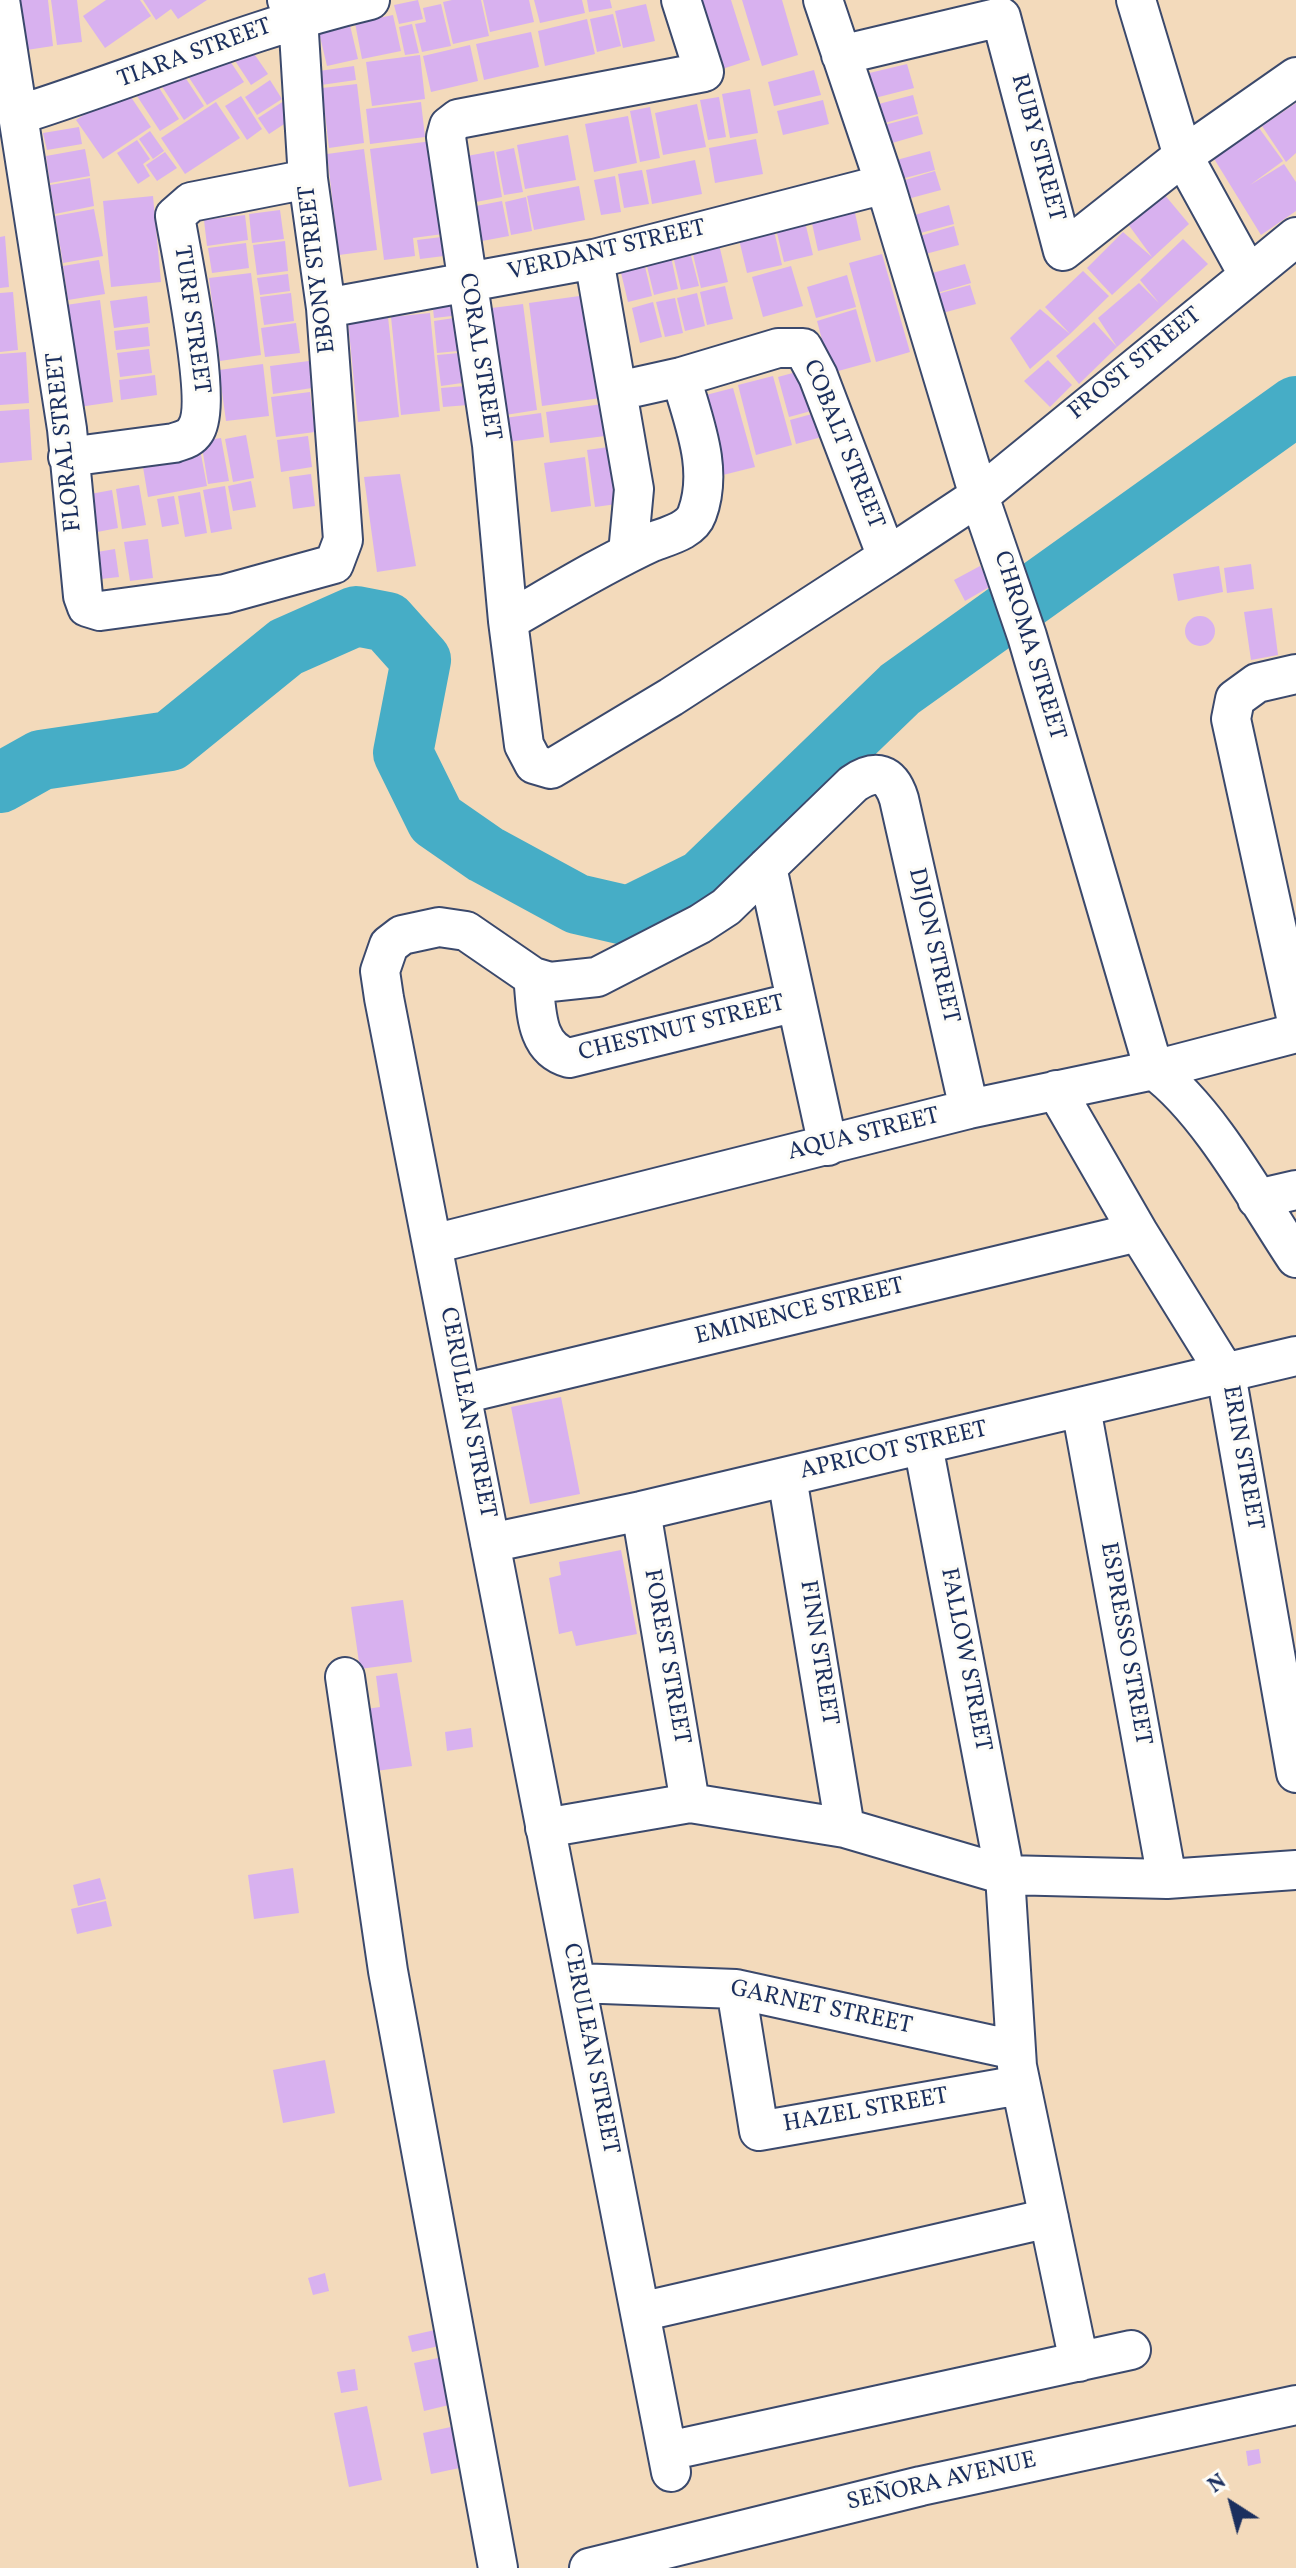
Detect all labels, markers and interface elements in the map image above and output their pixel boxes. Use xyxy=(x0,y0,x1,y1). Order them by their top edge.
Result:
street label: TIARA STREET xyxy=(114,14,276,96)
street label: RUBY STREET xyxy=(1003,71,1069,225)
street label: EBONY STREET xyxy=(294,183,344,355)
street label: VERDANT STREET xyxy=(505,215,709,289)
street label: TURF STREET xyxy=(165,244,215,396)
street label: CORAL STREET xyxy=(451,271,505,443)
street label: FROST STREET xyxy=(1064,302,1208,428)
street label: FLORAL STREET xyxy=(42,351,90,533)
street label: COBALT STREET xyxy=(795,356,889,534)
street label: CHROMA STREET xyxy=(986,548,1070,744)
street label: DIJON STREET xyxy=(900,865,964,1027)
street label: CHESTNUT STREET xyxy=(576,990,788,1070)
street label: AQUA STREET xyxy=(785,1103,943,1169)
street label: EMINENCE STREET xyxy=(692,1273,908,1353)
street label: CERULEAN STREET xyxy=(431,1305,501,1521)
street label: ERIN STREET xyxy=(1214,1383,1268,1533)
street label: APRICOT STREET xyxy=(797,1416,991,1488)
street label: ESPRESSO STREET xyxy=(1092,1540,1156,1748)
street label: FALLOW STREET xyxy=(932,1566,996,1754)
street label: FOREST STREET xyxy=(635,1567,695,1747)
street label: FINN STREET xyxy=(791,1578,843,1728)
street label: CERULEAN STREET xyxy=(554,1941,624,2157)
street label: GARNET STREET xyxy=(727,1976,915,2042)
street label: HAZEL STREET xyxy=(781,2083,951,2141)
street label: SEÑORA AVENUE xyxy=(844,2447,1040,2519)
north arrow xyxy=(1192,2464,1272,2544)
text: N xyxy=(1202,2467,1233,2501)

